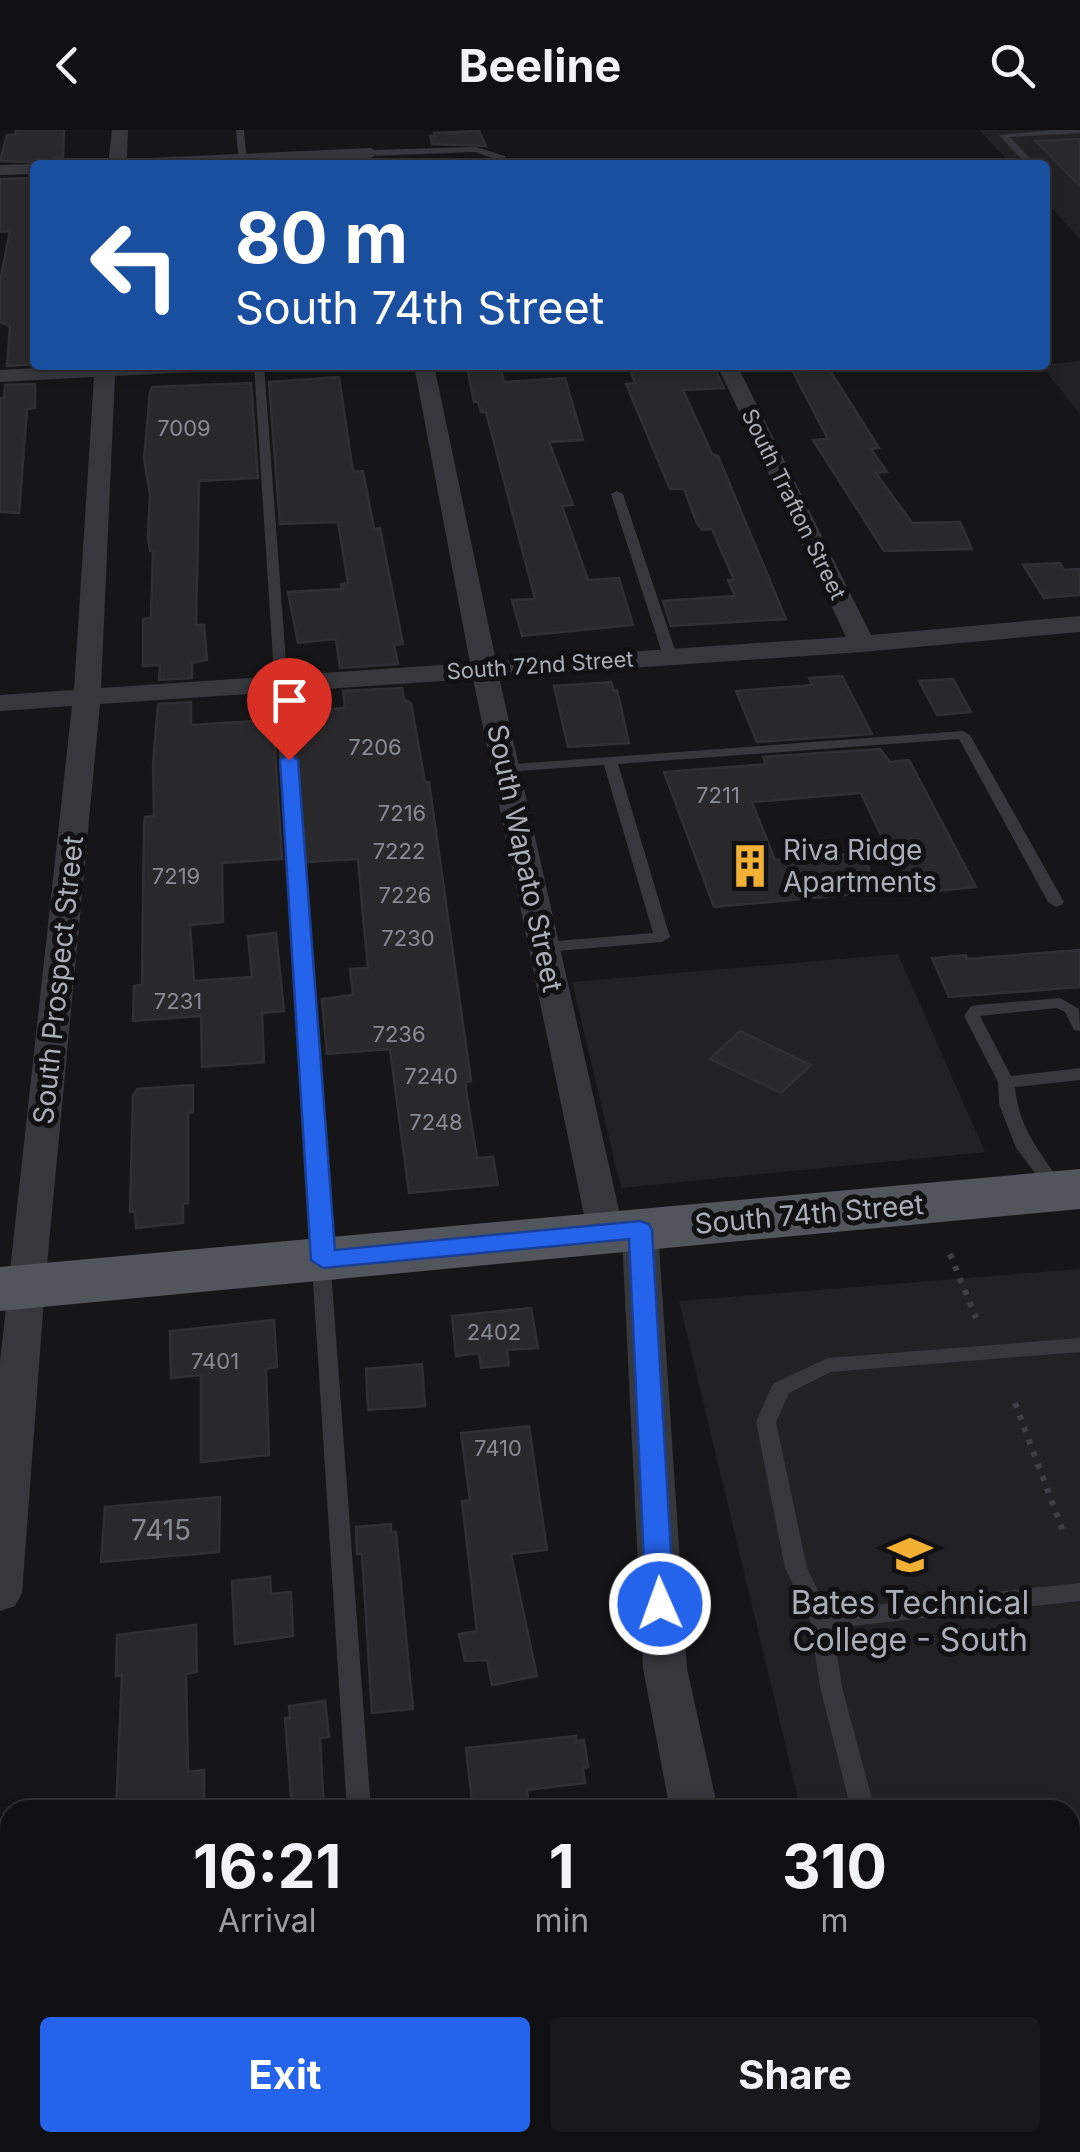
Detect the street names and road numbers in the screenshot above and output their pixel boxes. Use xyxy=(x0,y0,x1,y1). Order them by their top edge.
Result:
street label: South Trafton Street xyxy=(736,404,852,604)
street label: South 72nd Street xyxy=(446,645,634,685)
street label: South Wapato Street xyxy=(480,721,570,995)
street label: South Prospect Street xyxy=(26,834,90,1126)
street label: South 74th Street xyxy=(693,1187,925,1241)

